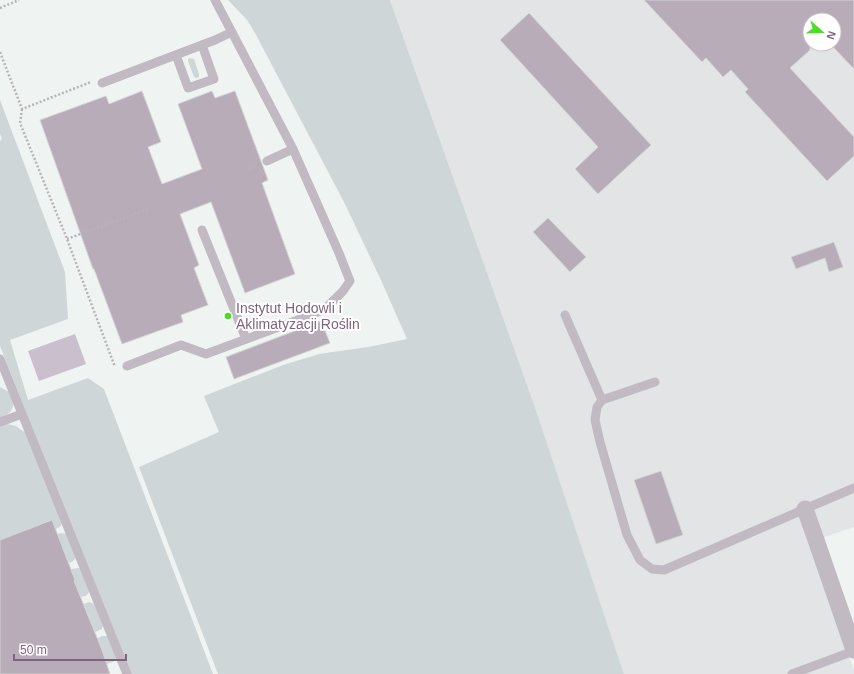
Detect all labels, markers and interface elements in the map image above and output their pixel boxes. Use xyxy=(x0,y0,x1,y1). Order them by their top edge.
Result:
north arrow xyxy=(802,12,842,52)
text: N xyxy=(824,30,838,41)
place label: Instytut Hodowli i Aklimatyzacji Roślin xyxy=(236,300,360,332)
marker: Instytut Hodowli i Aklimatyzacji Roślin xyxy=(223,311,233,321)
scale bar xyxy=(14,636,126,662)
text: 50 m xyxy=(20,643,47,657)

